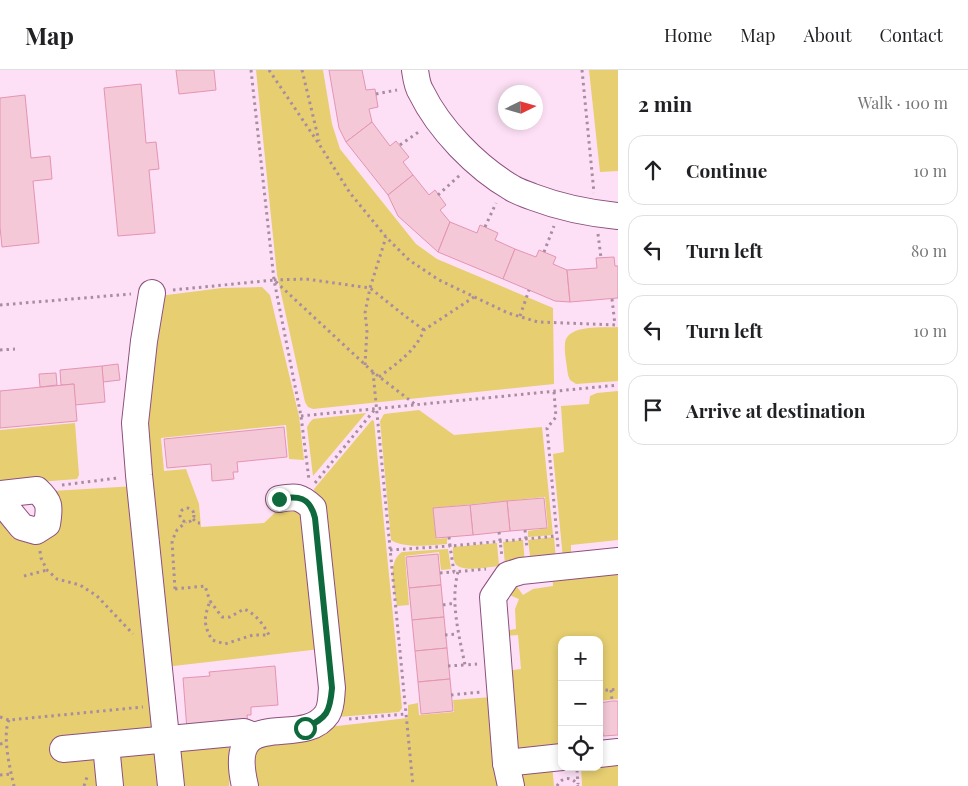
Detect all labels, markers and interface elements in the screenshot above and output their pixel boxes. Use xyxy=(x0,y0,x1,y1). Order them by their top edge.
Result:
text: Map xyxy=(25,19,74,51)
text: Home xyxy=(664,23,712,47)
text: Map xyxy=(740,23,775,47)
text: About xyxy=(803,23,852,47)
text: Contact xyxy=(880,23,943,47)
north arrow xyxy=(498,85,543,130)
text: 2 min xyxy=(638,89,692,117)
text: Walk · 100 m xyxy=(858,92,948,113)
icon: ahead xyxy=(639,156,667,184)
text: Continue xyxy=(686,157,767,183)
text: 10 m xyxy=(913,160,947,181)
icon: left xyxy=(639,236,667,264)
text: Turn left xyxy=(686,237,763,263)
text: 80 m xyxy=(911,240,947,261)
icon: left xyxy=(639,316,667,344)
text: Turn left xyxy=(686,317,763,343)
text: 10 m xyxy=(913,320,947,341)
icon: arrive xyxy=(639,396,667,424)
text: Arrive at destination xyxy=(686,397,866,423)
route end xyxy=(268,488,291,511)
map controls xyxy=(558,636,603,771)
button: + xyxy=(558,636,603,681)
button: − xyxy=(558,681,603,726)
route start xyxy=(294,717,317,740)
button: locate xyxy=(558,726,603,771)

